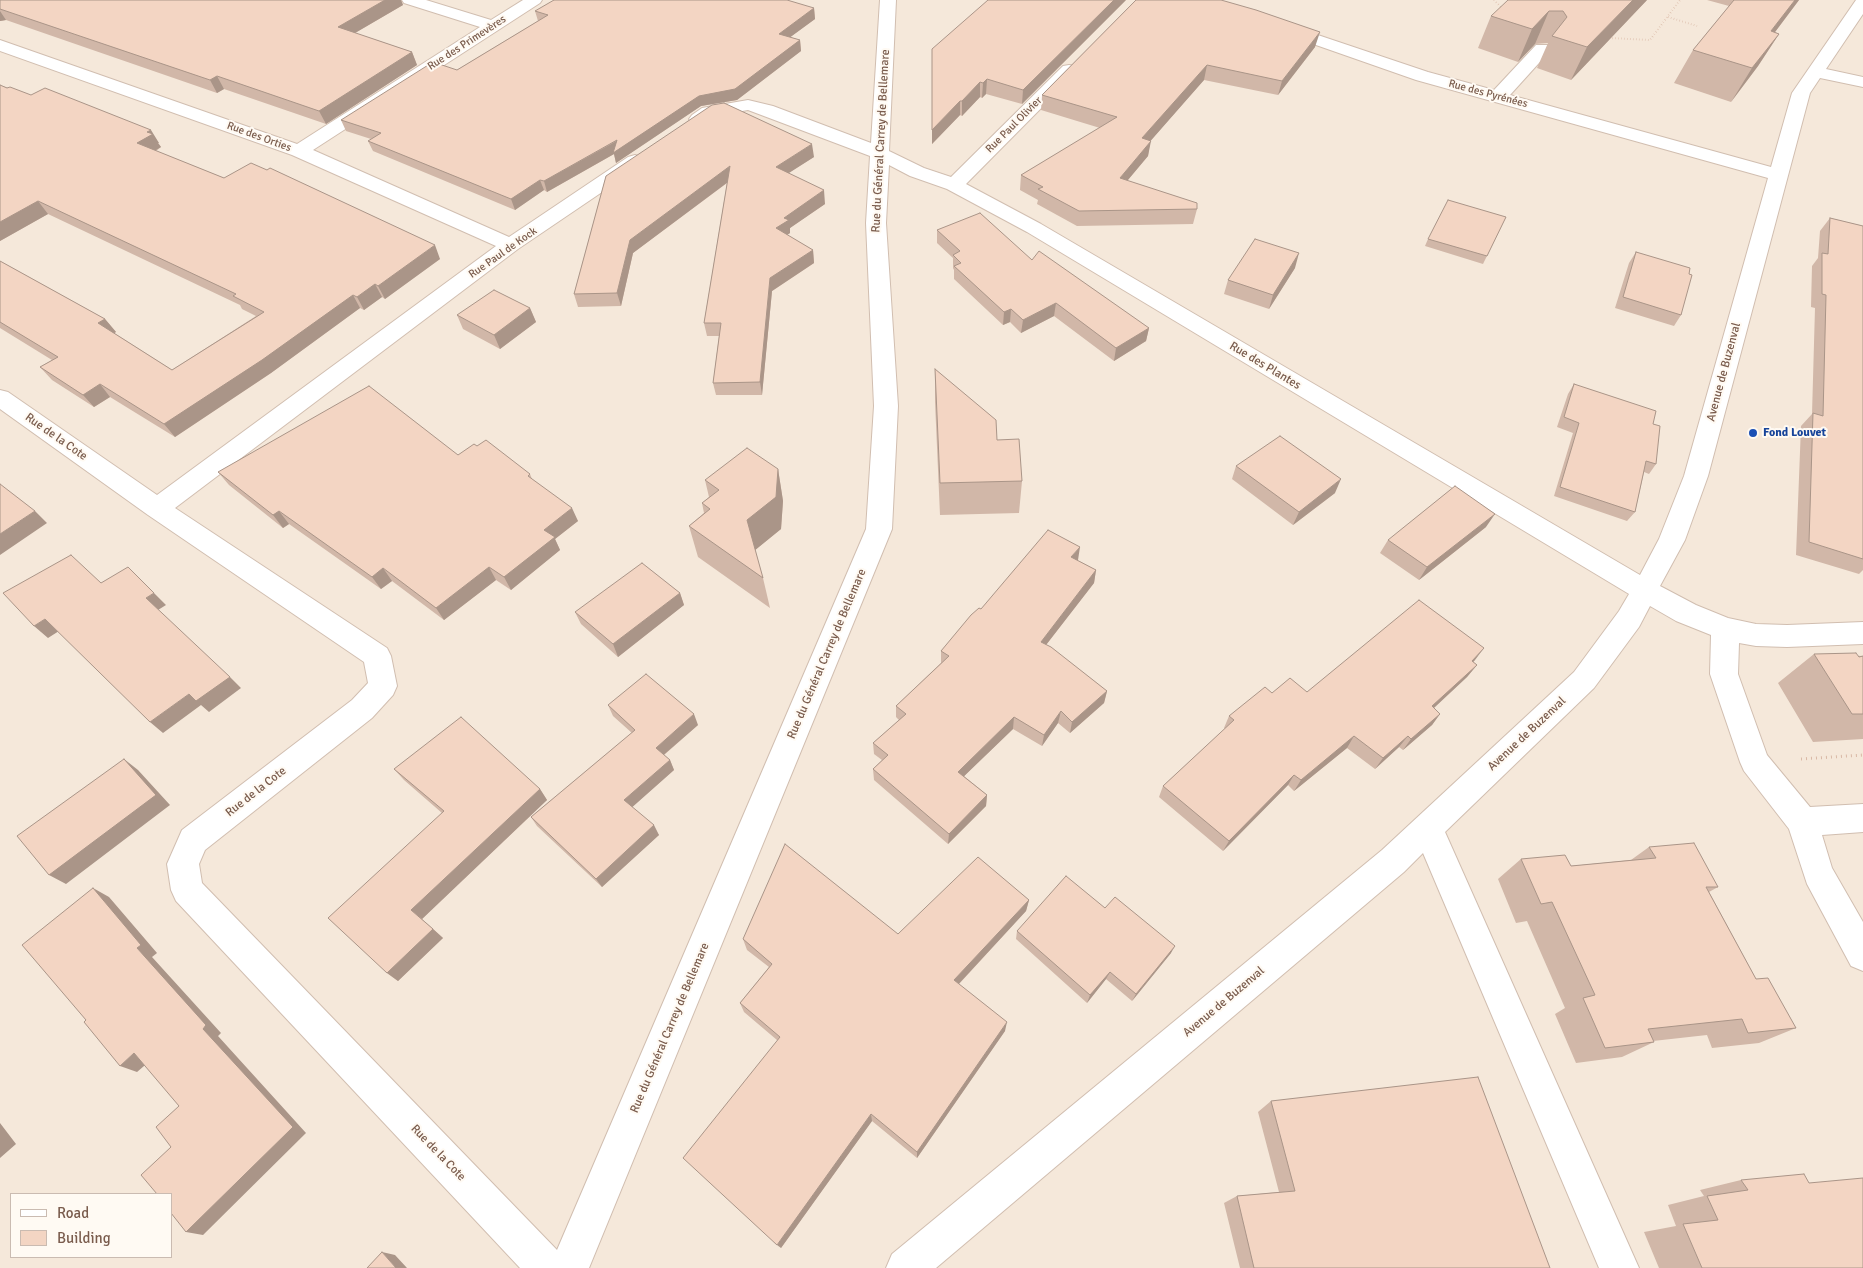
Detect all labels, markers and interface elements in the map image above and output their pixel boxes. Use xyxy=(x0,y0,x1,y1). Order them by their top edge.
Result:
street label: Rue des Primevères xyxy=(425,13,509,73)
street label: Rue du Général Carrey de Bellemare xyxy=(869,49,893,233)
street label: Rue des Pyrénées xyxy=(1447,77,1529,111)
street label: Rue Paul Olivier xyxy=(983,94,1045,156)
street label: Rue des Orties xyxy=(225,119,293,155)
street label: Rue Paul de Kock xyxy=(466,225,540,281)
street label: Avenue de Buzenval xyxy=(1704,321,1744,423)
street label: Rue des Plantes xyxy=(1227,339,1303,393)
street label: Rue de la Cote xyxy=(22,410,90,464)
place label: Fond Louvet xyxy=(1763,426,1826,440)
marker: Fond Louvet xyxy=(1747,427,1759,439)
street label: Rue du Général Carrey de Bellemare xyxy=(785,567,869,741)
street label: Avenue de Buzenval xyxy=(1485,694,1569,774)
street label: Rue de la Cote xyxy=(223,764,289,820)
street label: Rue du Général Carrey de Bellemare xyxy=(628,941,712,1115)
street label: Avenue de Buzenval xyxy=(1180,964,1268,1040)
street label: Rue de la Cote xyxy=(408,1122,468,1184)
legend xyxy=(10,1193,172,1258)
text: Road xyxy=(57,1204,89,1222)
text: Building xyxy=(57,1229,111,1247)

